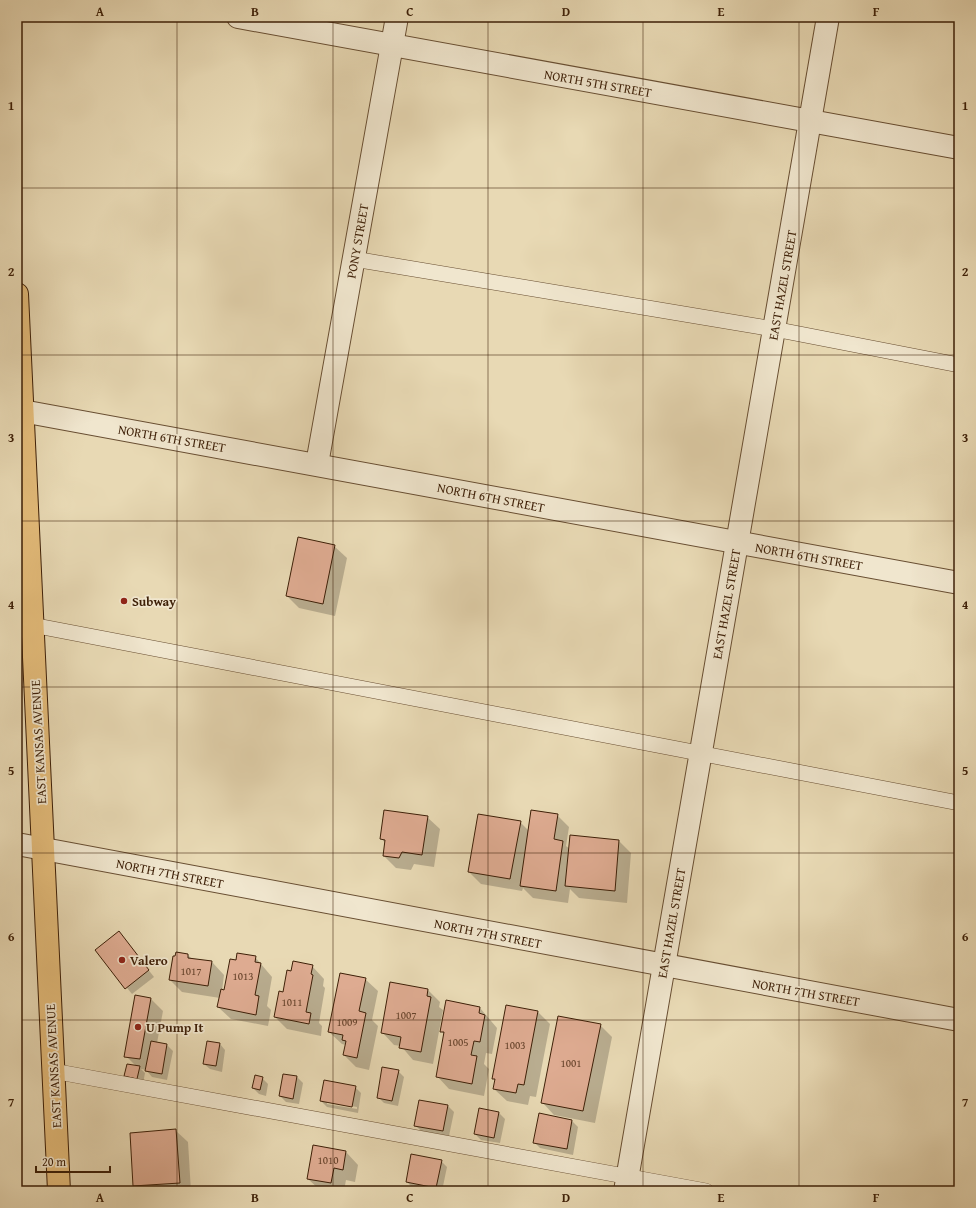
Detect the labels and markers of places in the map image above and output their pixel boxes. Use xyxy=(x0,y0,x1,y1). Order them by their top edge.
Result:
place label: Subway xyxy=(132,592,176,611)
marker: Subway xyxy=(119,596,129,606)
place label: Valero xyxy=(130,951,168,970)
marker: Valero xyxy=(117,955,127,965)
place label: U Pump It xyxy=(146,1018,203,1037)
marker: U Pump It xyxy=(133,1022,143,1032)

